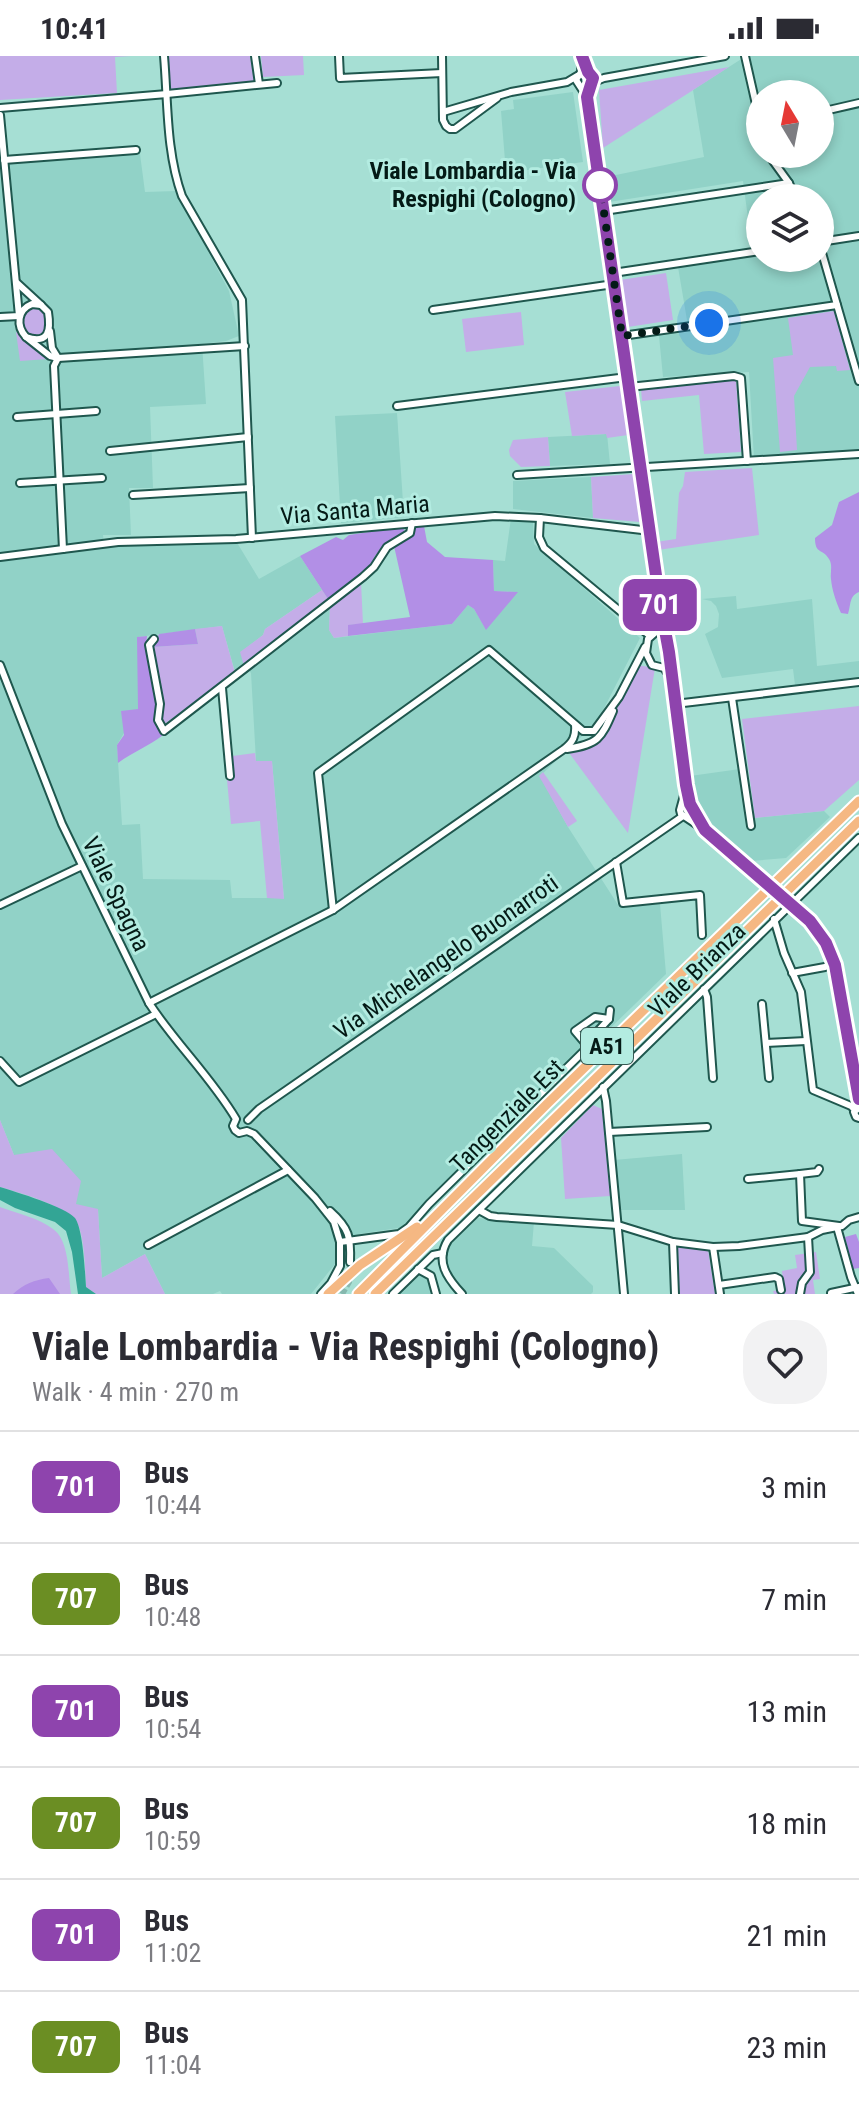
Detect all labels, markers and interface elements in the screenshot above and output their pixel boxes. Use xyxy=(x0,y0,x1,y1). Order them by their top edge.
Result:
text: 10:41 xyxy=(40,11,109,46)
north arrow xyxy=(746,80,834,168)
map controls xyxy=(746,80,834,272)
place label: Viale Lombardia - Via Respighi (Cologno) xyxy=(369,157,576,213)
marker: Viale Lombardia - Via Respighi (Cologno) xyxy=(583,168,617,202)
button: layers xyxy=(746,184,834,272)
your location xyxy=(689,303,729,343)
street label: Via Santa Maria xyxy=(279,490,431,530)
line badge: 701 xyxy=(614,579,706,631)
text: 701 xyxy=(639,588,681,621)
street label: Viale Spagna xyxy=(76,832,156,956)
street label: Via Michelangelo Buonarroti xyxy=(329,869,563,1045)
street label: Viale Brianza xyxy=(643,917,751,1023)
road number: A51 xyxy=(581,1028,633,1064)
street label: Tangenziale Est xyxy=(444,1053,570,1179)
button: heart xyxy=(743,1320,827,1404)
text: Viale Lombardia - Via Respighi (Cologno) xyxy=(32,1325,659,1369)
text: Walk · 4 min · 270 m xyxy=(32,1377,239,1407)
text: Bus xyxy=(144,1455,189,1490)
text: 701 xyxy=(55,1470,97,1503)
text: 3 min xyxy=(761,1470,827,1505)
text: 10:44 xyxy=(144,1490,201,1520)
text: Bus xyxy=(144,1567,189,1602)
text: 707 xyxy=(55,1582,97,1615)
text: 7 min xyxy=(761,1582,827,1617)
text: 10:48 xyxy=(144,1602,201,1632)
text: Bus xyxy=(144,1679,189,1714)
text: 701 xyxy=(55,1694,97,1727)
text: 13 min xyxy=(746,1694,827,1729)
text: 10:54 xyxy=(144,1714,201,1744)
text: Bus xyxy=(144,1791,189,1826)
text: 707 xyxy=(55,1806,97,1839)
text: 18 min xyxy=(746,1806,827,1841)
text: 10:59 xyxy=(144,1826,201,1856)
text: Bus xyxy=(144,1903,189,1938)
text: 701 xyxy=(55,1918,97,1951)
text: 21 min xyxy=(746,1918,827,1953)
text: 11:02 xyxy=(144,1938,201,1968)
text: Bus xyxy=(144,2015,189,2050)
text: 707 xyxy=(55,2030,97,2063)
text: 23 min xyxy=(746,2030,827,2065)
text: 11:04 xyxy=(144,2050,201,2080)

